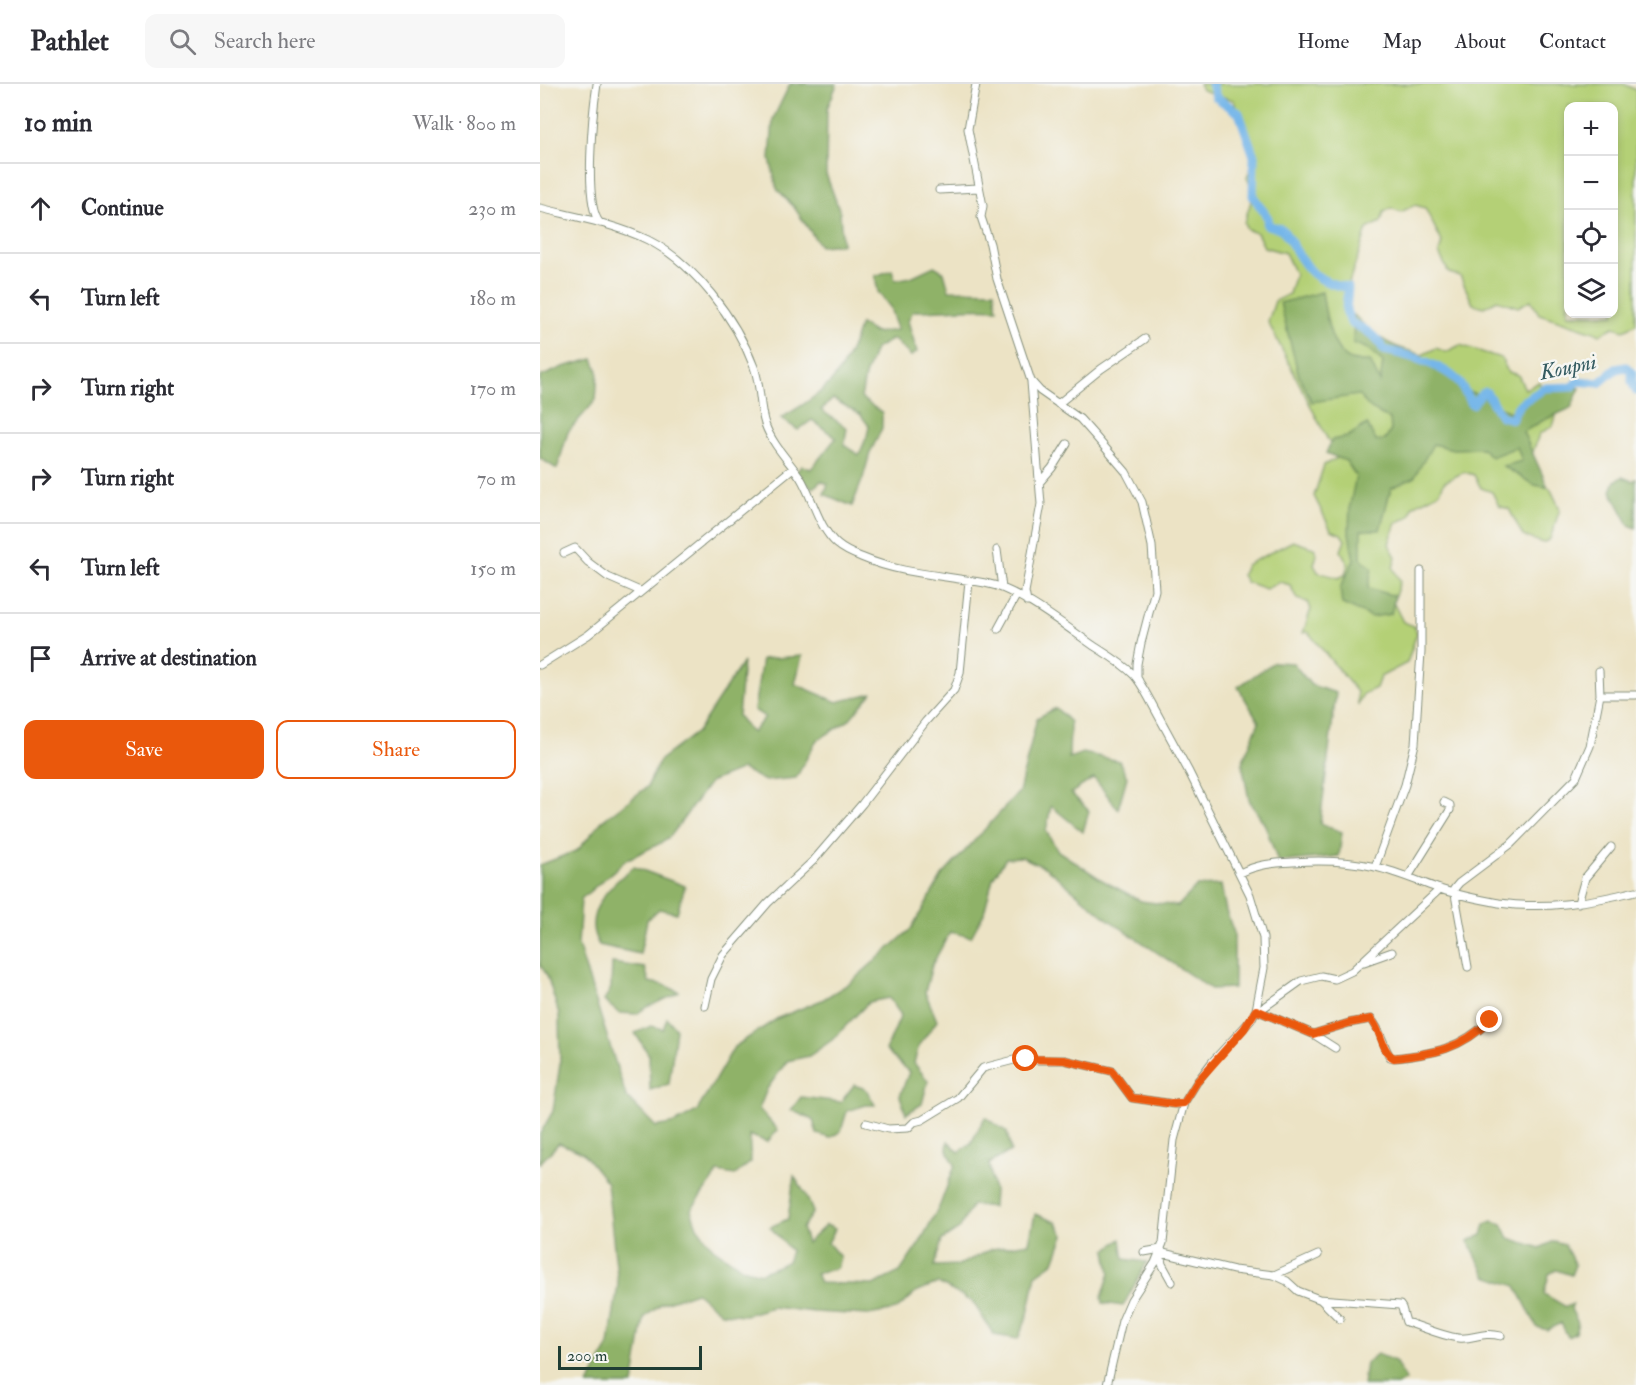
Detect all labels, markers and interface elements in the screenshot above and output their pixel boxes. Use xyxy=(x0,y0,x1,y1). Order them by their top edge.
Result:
search box xyxy=(145,14,565,68)
text: Pathlet xyxy=(30,24,109,59)
icon: search xyxy=(166,25,199,58)
text: Search here xyxy=(214,27,316,55)
text: Home xyxy=(1297,28,1349,55)
text: Map xyxy=(1382,28,1422,55)
text: About xyxy=(1455,28,1506,55)
text: Contact xyxy=(1539,28,1606,55)
map controls xyxy=(1564,102,1618,318)
button: + xyxy=(1564,102,1618,156)
text: 10 min xyxy=(24,107,92,139)
text: Walk · 800 m xyxy=(413,111,516,136)
button: − xyxy=(1564,156,1618,210)
icon: ahead xyxy=(24,192,57,225)
text: Continue xyxy=(81,194,164,222)
text: 230 m xyxy=(468,196,516,221)
button: locate xyxy=(1564,210,1618,264)
button: layers xyxy=(1564,264,1618,318)
icon: left xyxy=(24,282,57,315)
text: Turn left xyxy=(81,284,160,312)
text: 180 m xyxy=(469,286,516,311)
water label: Koupni xyxy=(1536,348,1599,387)
icon: right xyxy=(24,372,57,405)
text: Turn right xyxy=(81,374,174,402)
text: 170 m xyxy=(470,376,516,401)
icon: right xyxy=(24,462,57,495)
text: Turn right xyxy=(81,464,174,492)
text: 70 m xyxy=(477,466,516,491)
icon: left xyxy=(24,552,57,585)
text: Turn left xyxy=(81,554,160,582)
text: 150 m xyxy=(470,556,516,581)
icon: arrive xyxy=(24,642,57,675)
text: Arrive at destination xyxy=(81,644,257,672)
button: Save xyxy=(24,720,264,779)
button: Share xyxy=(276,720,516,779)
route end xyxy=(1476,1006,1502,1032)
route start xyxy=(1012,1045,1038,1071)
scale bar xyxy=(558,1343,702,1370)
text: 200 m xyxy=(567,1346,607,1366)

